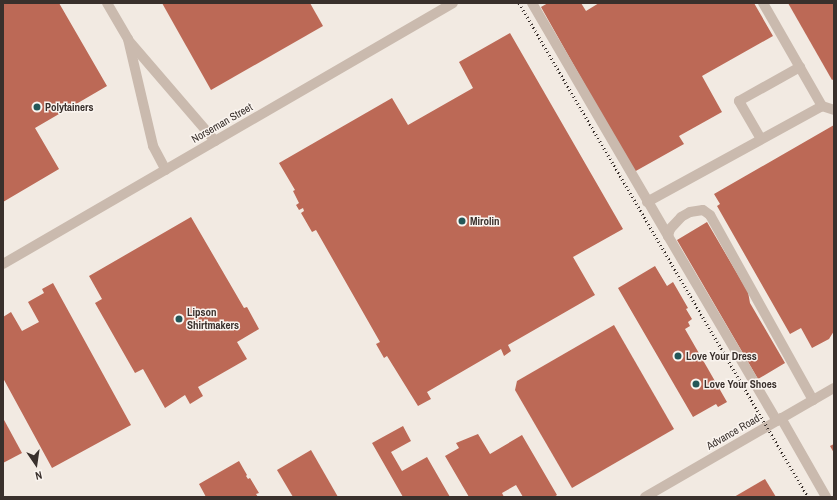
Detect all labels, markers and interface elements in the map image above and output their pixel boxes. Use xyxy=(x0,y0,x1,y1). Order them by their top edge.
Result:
place label: Polytainers xyxy=(45,100,94,114)
street label: Norseman Street xyxy=(189,100,255,146)
marker: Polytainers xyxy=(32,102,42,112)
place label: Mirolin xyxy=(470,214,500,228)
marker: Mirolin xyxy=(457,216,467,226)
place label: Lipson Shirtmakers xyxy=(187,306,239,332)
marker: Lipson Shirtmakers xyxy=(174,314,184,324)
place label: Love Your Dress xyxy=(686,349,757,363)
marker: Love Your Dress xyxy=(673,351,683,361)
place label: Love Your Shoes xyxy=(704,377,777,391)
marker: Love Your Shoes xyxy=(691,379,701,389)
street label: Advance Road xyxy=(704,411,762,453)
north arrow xyxy=(16,444,56,484)
text: N xyxy=(34,468,43,483)

